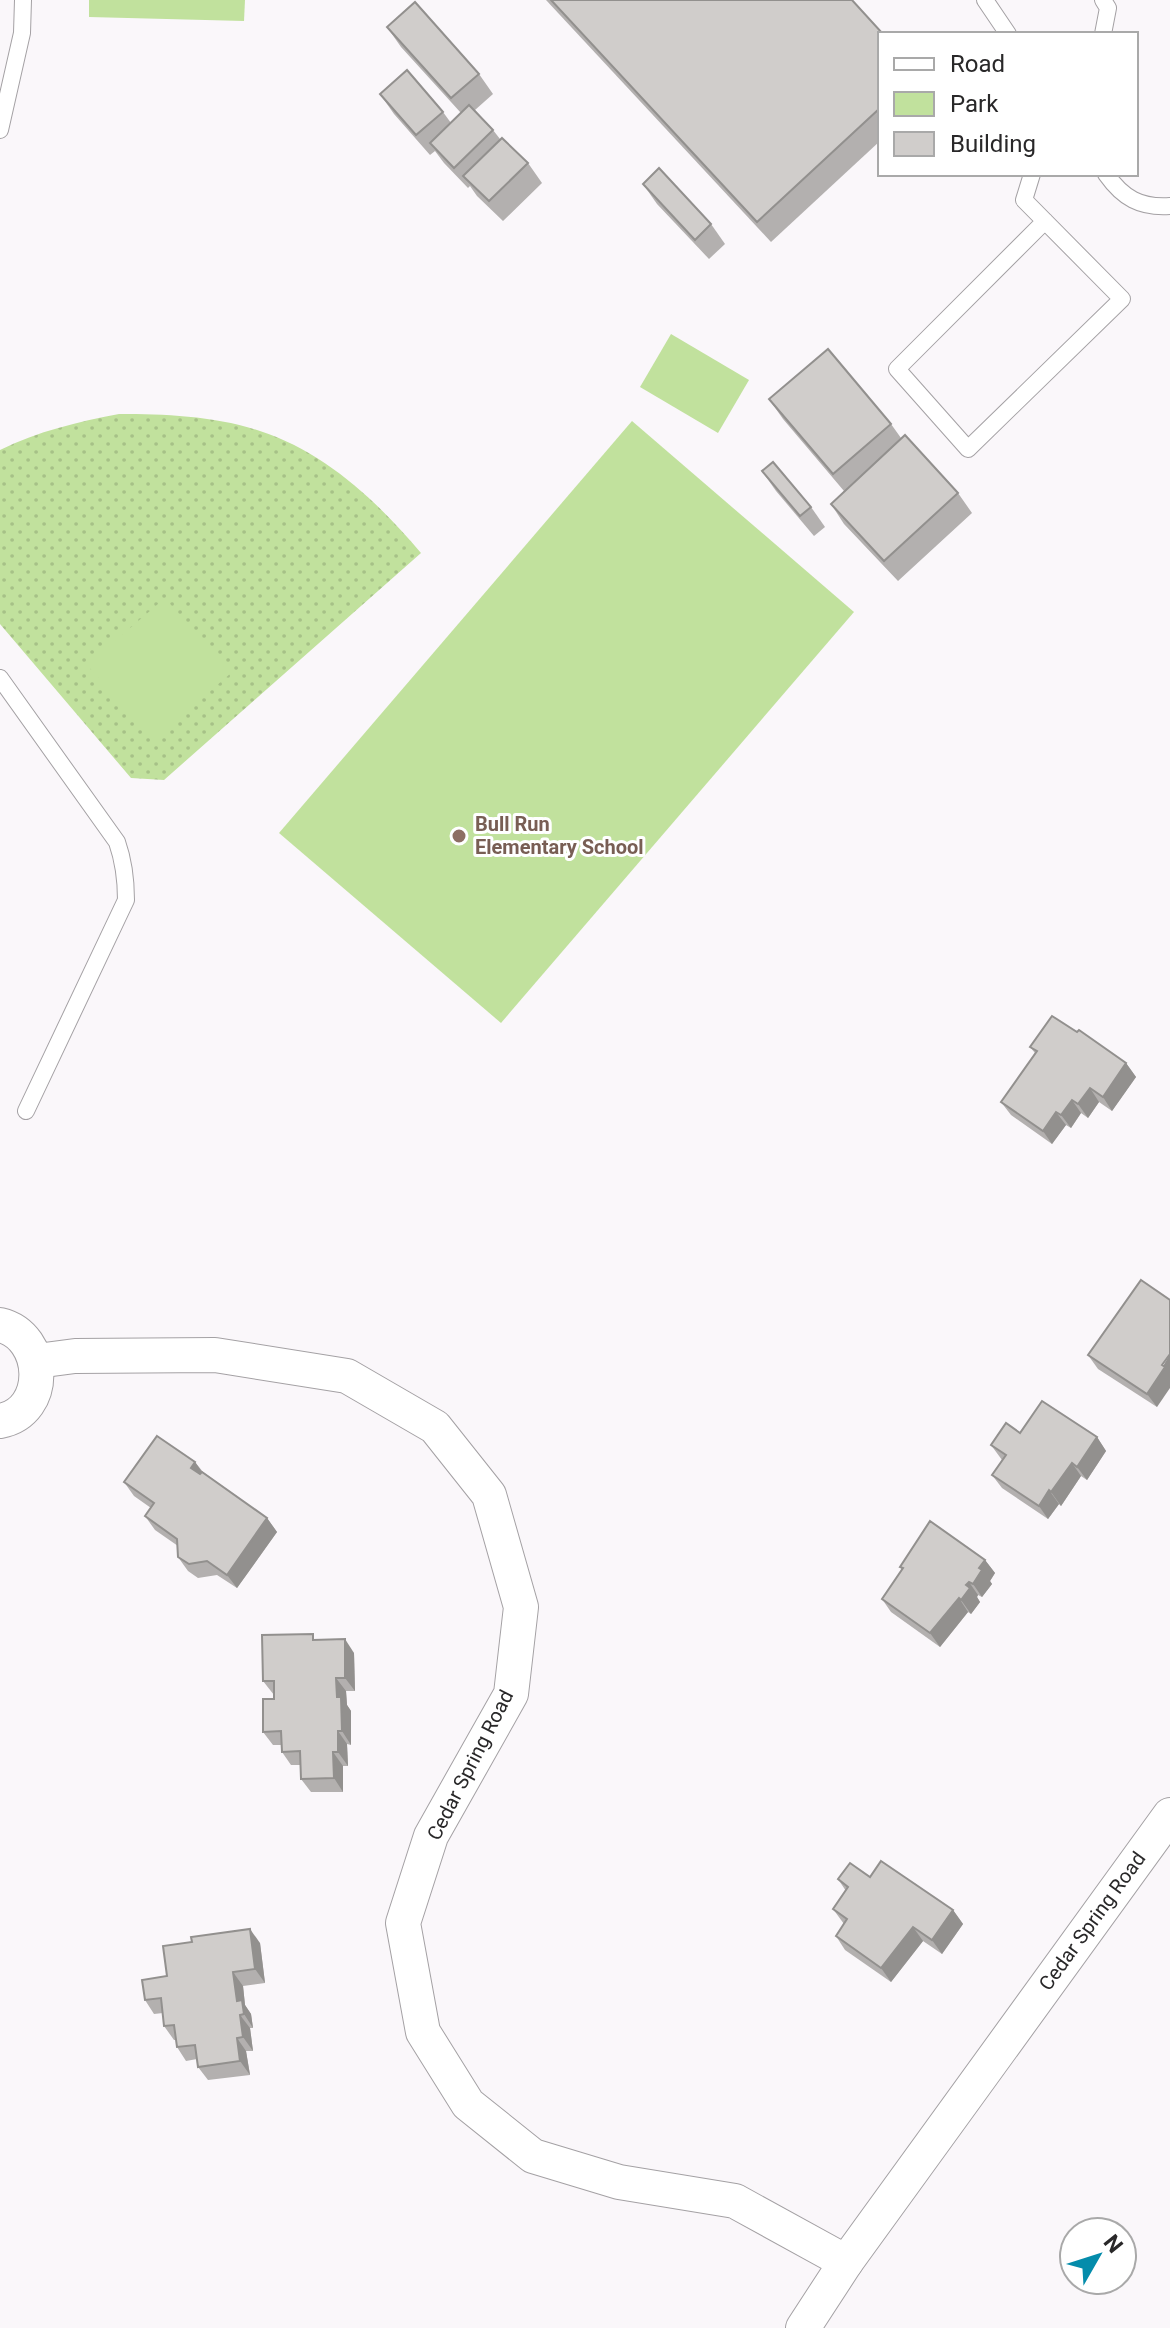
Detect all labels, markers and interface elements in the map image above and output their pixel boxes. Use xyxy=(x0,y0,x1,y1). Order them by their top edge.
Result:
legend xyxy=(878,32,1138,176)
text: Road xyxy=(950,50,1005,78)
text: Park xyxy=(950,90,999,118)
text: Building xyxy=(950,130,1036,158)
place label: Bull Run Elementary School xyxy=(475,812,644,859)
marker: Bull Run Elementary School xyxy=(450,827,468,845)
street label: Cedar Spring Road xyxy=(422,1686,518,1844)
street label: Cedar Spring Road xyxy=(1034,1847,1150,1995)
north arrow xyxy=(1058,2216,1138,2296)
text: N xyxy=(1099,2230,1128,2258)

